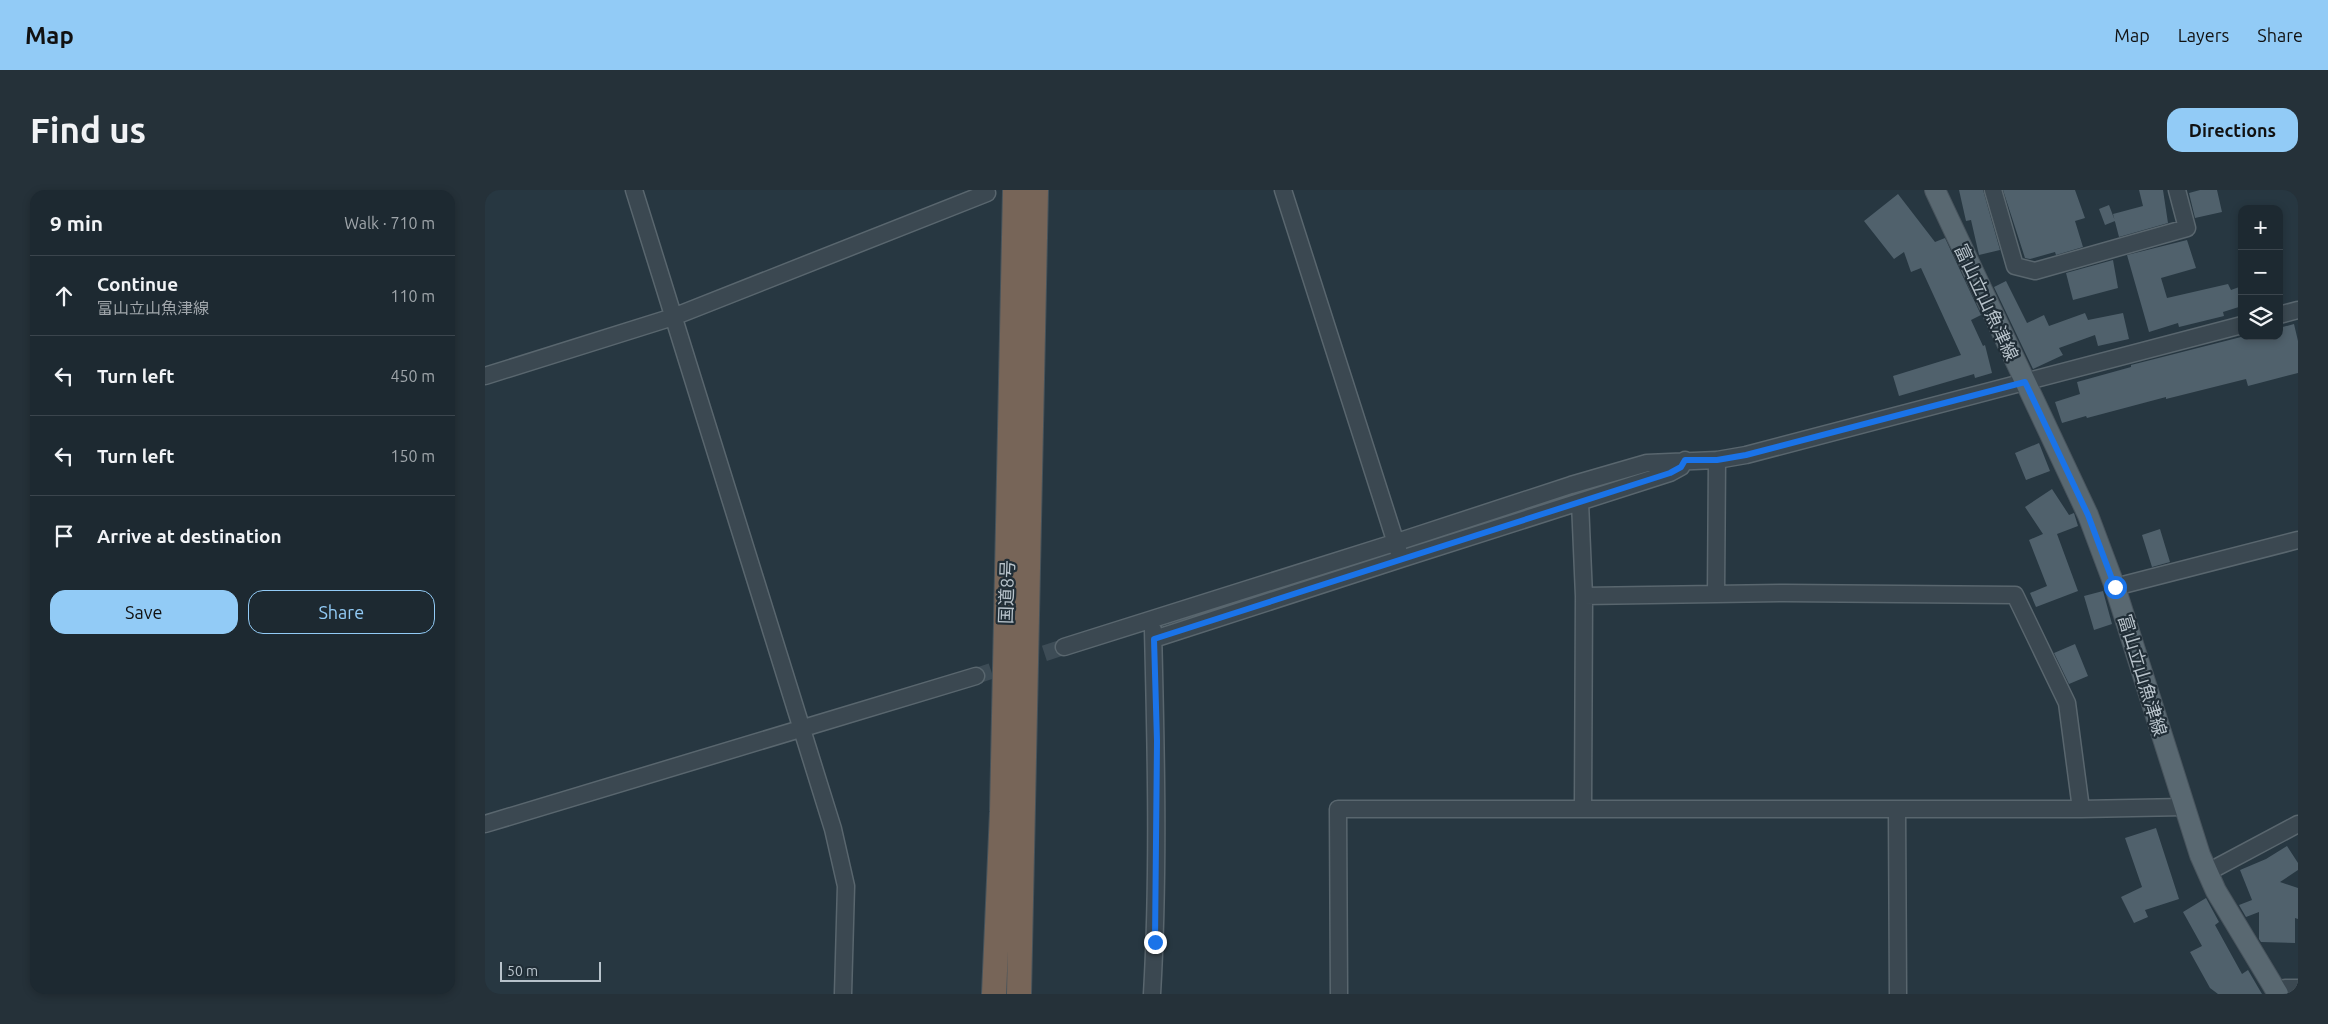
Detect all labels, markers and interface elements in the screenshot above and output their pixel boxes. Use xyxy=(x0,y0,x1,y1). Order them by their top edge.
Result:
text: Map xyxy=(25,22,74,49)
text: Map xyxy=(2114,25,2150,45)
text: Layers xyxy=(2178,25,2229,45)
text: Share xyxy=(2257,25,2303,45)
button: Directions xyxy=(2167,108,2298,152)
text: Find us xyxy=(30,110,146,150)
map controls xyxy=(2238,205,2283,340)
button: + xyxy=(2238,205,2283,250)
text: 9 min xyxy=(50,211,103,235)
text: Walk · 710 m xyxy=(344,214,435,232)
street label: 富山立山魚津線 xyxy=(1951,241,2023,363)
button: − xyxy=(2238,250,2283,295)
text: Continue xyxy=(97,273,178,295)
icon: ahead xyxy=(50,282,78,310)
text: 110 m xyxy=(390,287,435,305)
button: layers xyxy=(2238,295,2283,340)
text: 富山立山魚津線 xyxy=(97,299,209,317)
icon: left xyxy=(50,362,78,390)
text: Turn left xyxy=(97,365,175,387)
text: 450 m xyxy=(390,367,435,385)
icon: left xyxy=(50,442,78,470)
text: Turn left xyxy=(97,445,175,467)
text: 150 m xyxy=(390,447,435,465)
icon: arrive xyxy=(50,522,78,550)
text: Arrive at destination xyxy=(97,525,282,547)
street label: 国道8号 xyxy=(995,560,1017,624)
route start xyxy=(2104,576,2127,599)
button: Save xyxy=(50,590,238,634)
button: Share xyxy=(248,590,435,634)
street label: 富山立山魚津線 xyxy=(2115,612,2171,738)
route end xyxy=(1144,931,1167,954)
scale bar xyxy=(500,959,601,982)
text: 50 m xyxy=(507,963,538,979)

